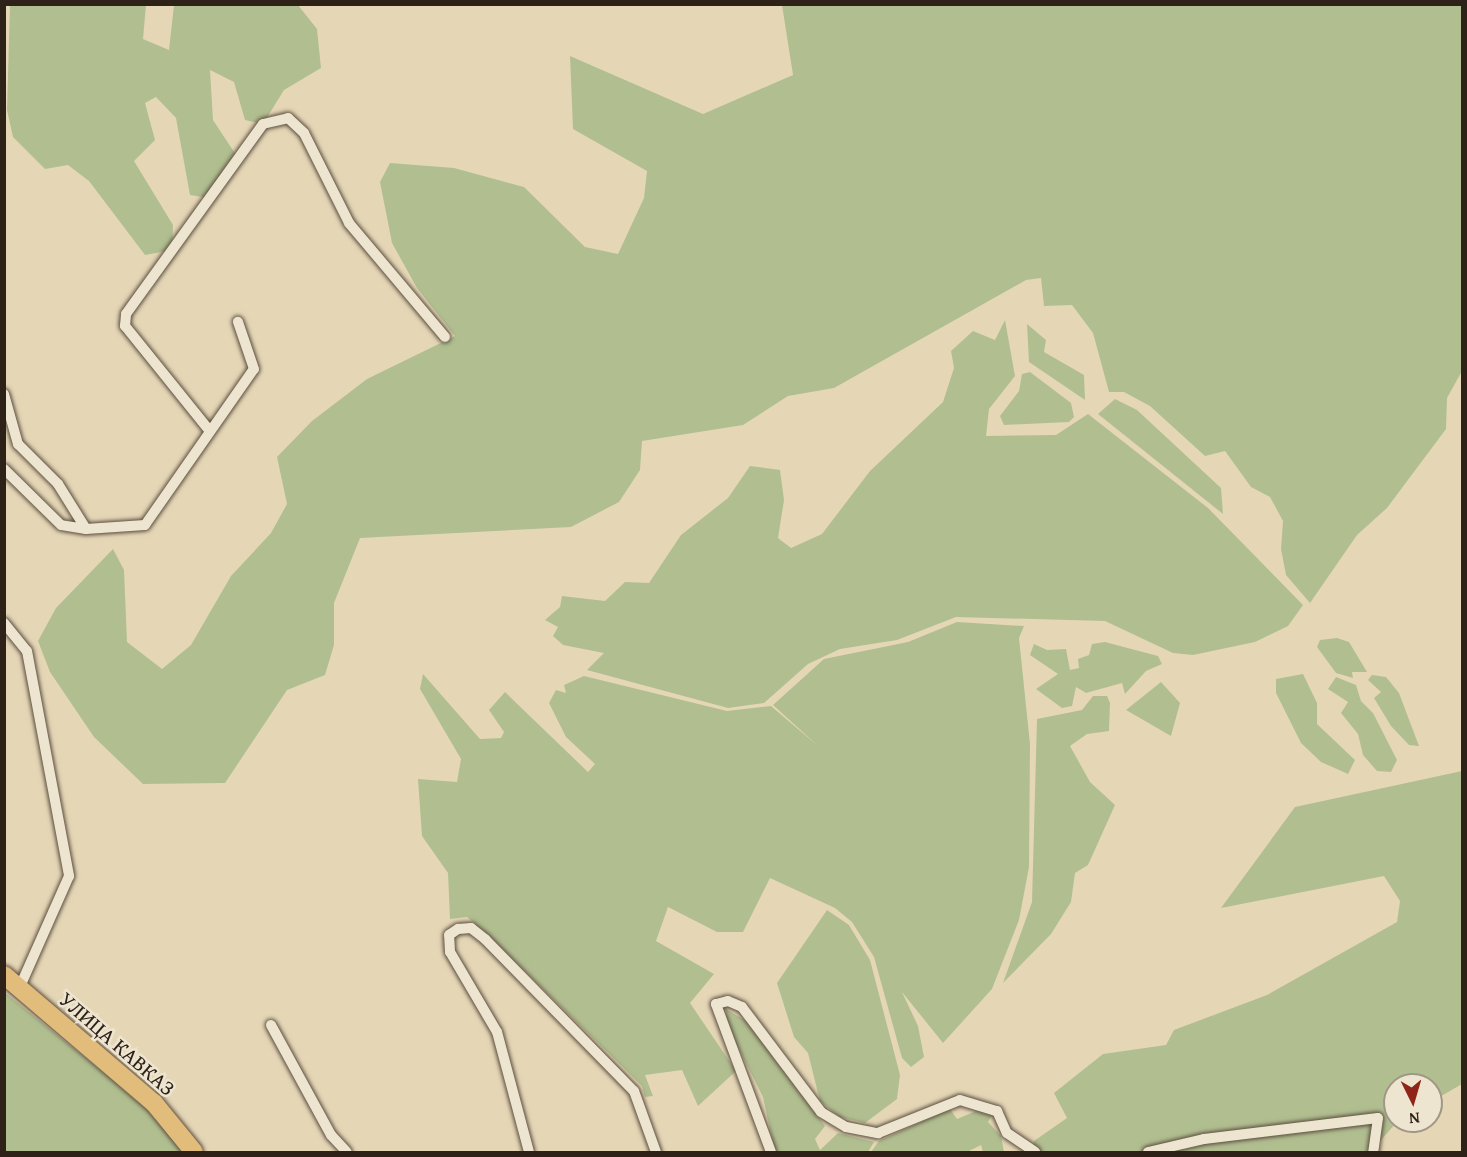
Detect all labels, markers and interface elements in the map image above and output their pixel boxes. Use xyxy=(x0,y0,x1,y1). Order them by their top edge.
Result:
street label: УЛИЦА КАВКАЗ xyxy=(54,987,180,1101)
north arrow xyxy=(1383,1073,1443,1133)
text: N xyxy=(1408,1107,1421,1131)

